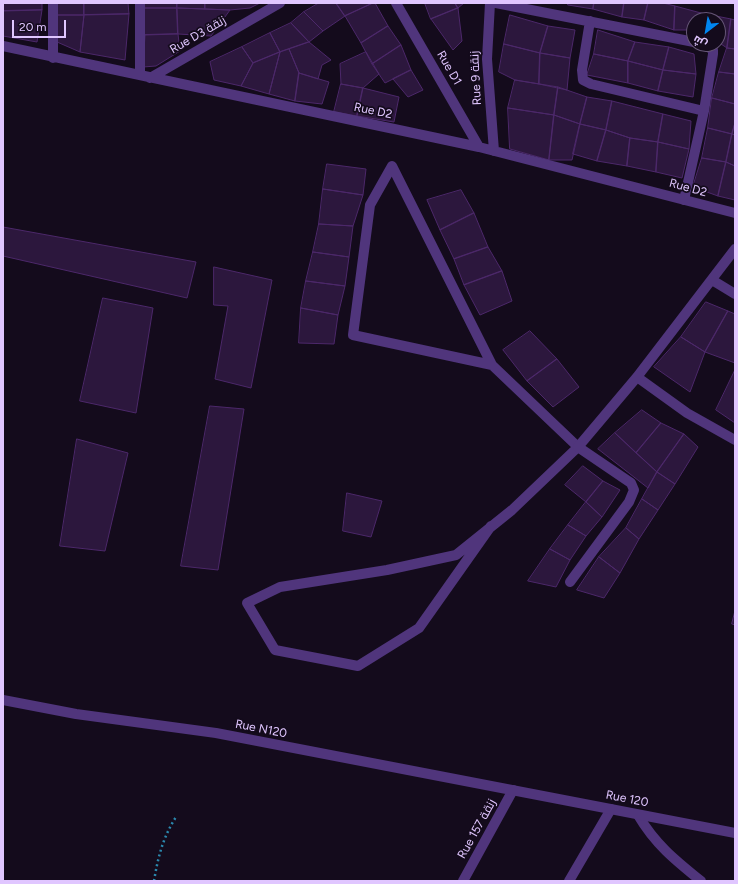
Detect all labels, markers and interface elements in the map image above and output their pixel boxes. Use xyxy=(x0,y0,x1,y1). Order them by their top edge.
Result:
scale bar xyxy=(14,12,68,38)
north arrow xyxy=(686,12,726,52)
street label: Rue D3 زنقة xyxy=(167,13,229,57)
text: 20 m xyxy=(19,20,47,34)
text: ش xyxy=(691,33,709,51)
street label: Rue D1 xyxy=(434,48,464,88)
street label: Rue 9 زنقة xyxy=(467,50,485,106)
street label: Rue D2 xyxy=(353,100,393,122)
street label: Rue D2 xyxy=(667,176,709,200)
street label: Rue N120 xyxy=(234,717,288,741)
street label: Rue 120 xyxy=(604,788,650,810)
street label: Rue 157 زنقة xyxy=(455,797,499,861)

